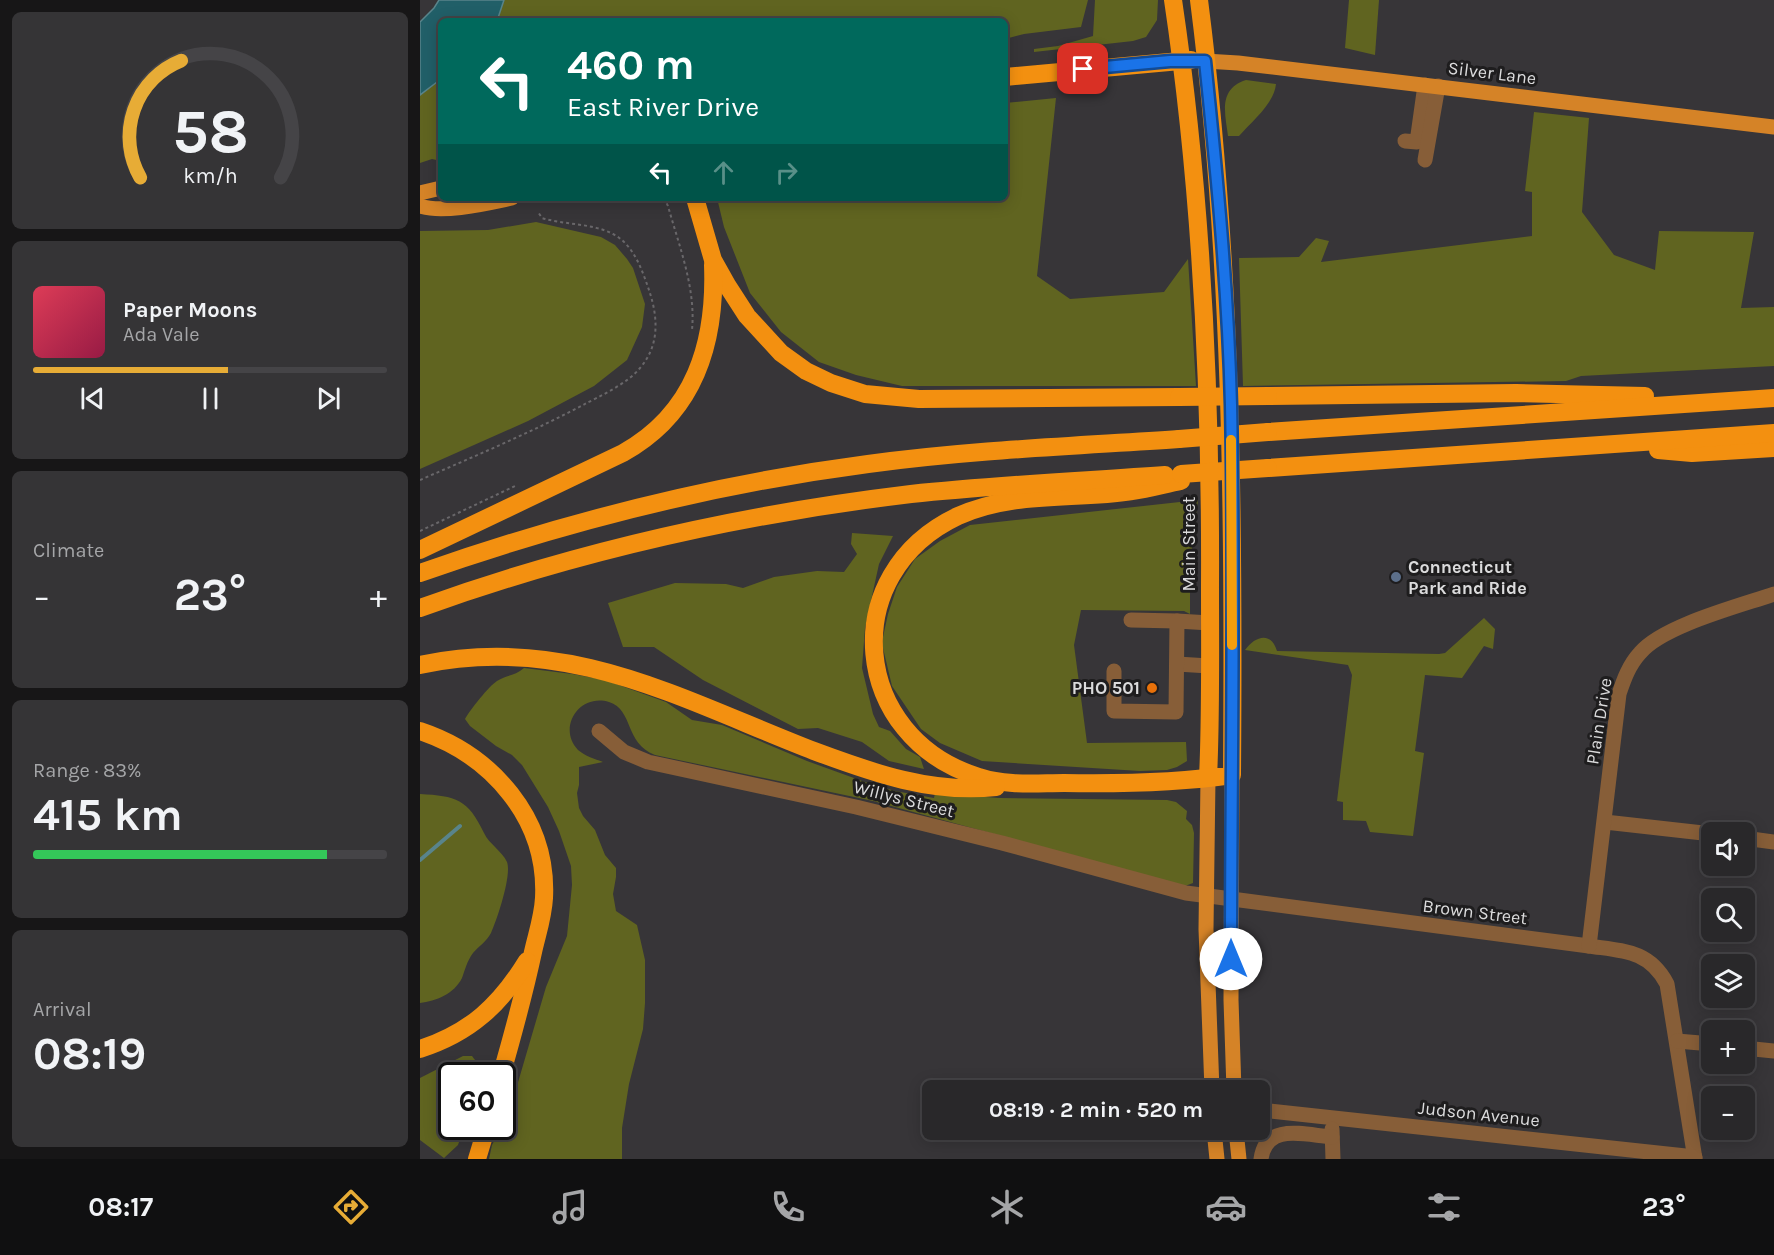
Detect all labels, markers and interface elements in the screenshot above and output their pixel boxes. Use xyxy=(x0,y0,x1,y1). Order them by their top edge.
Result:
text: 460 m xyxy=(567,40,695,90)
icon: left xyxy=(468,42,546,120)
pin xyxy=(1057,43,1108,94)
icon: arrive xyxy=(1066,52,1099,85)
street label: Silver Lane xyxy=(1447,57,1537,89)
text: East River Drive xyxy=(567,91,759,123)
text: 58 xyxy=(172,95,248,168)
icon: left xyxy=(644,156,677,189)
icon: ahead xyxy=(707,156,740,189)
icon: right xyxy=(770,156,803,189)
text: km/h xyxy=(183,163,237,188)
text: Paper Moons xyxy=(123,297,257,323)
text: Ada Vale xyxy=(123,323,200,346)
icon: previous xyxy=(76,382,109,415)
icon: pause xyxy=(194,382,227,415)
icon: next xyxy=(312,382,345,415)
street label: Main Street xyxy=(1178,496,1200,592)
text: Climate xyxy=(33,539,104,562)
place label: Connecticut Park and Ride xyxy=(1408,556,1527,599)
text: 23° xyxy=(174,569,246,621)
marker: Connecticut Park and Ride xyxy=(1389,570,1403,584)
text: − xyxy=(33,577,50,615)
text: + xyxy=(370,577,387,615)
street label: Plain Drive xyxy=(1581,676,1617,766)
place label: PHO 501 xyxy=(1072,677,1140,699)
marker: PHO 501 xyxy=(1145,681,1159,695)
text: Range · 83% xyxy=(33,759,142,782)
street label: Willys Street xyxy=(851,776,957,822)
text: 415 km xyxy=(33,789,183,841)
map controls xyxy=(1701,822,1755,1140)
button: sound xyxy=(1701,822,1755,876)
button: search xyxy=(1701,888,1755,942)
street label: Brown Street xyxy=(1421,895,1529,929)
position arrow xyxy=(1199,927,1263,991)
button: layers xyxy=(1701,954,1755,1008)
text: Arrival xyxy=(33,998,92,1021)
button: + xyxy=(1701,1020,1755,1074)
text: 08:19 xyxy=(33,1028,146,1080)
speed limit sign: 60 xyxy=(438,1062,516,1140)
button: − xyxy=(1701,1086,1755,1140)
text: 08:19 · 2 min · 520 m xyxy=(989,1097,1203,1123)
street label: Judson Avenue xyxy=(1417,1097,1541,1131)
icon: directions xyxy=(330,1186,372,1228)
icon: music xyxy=(549,1186,591,1228)
icon: phone xyxy=(767,1186,809,1228)
icon: climate xyxy=(986,1186,1028,1228)
icon: car xyxy=(1205,1186,1247,1228)
icon: filters xyxy=(1423,1186,1465,1228)
text: 08:17 xyxy=(88,1191,153,1223)
text: 23° xyxy=(1642,1191,1686,1223)

